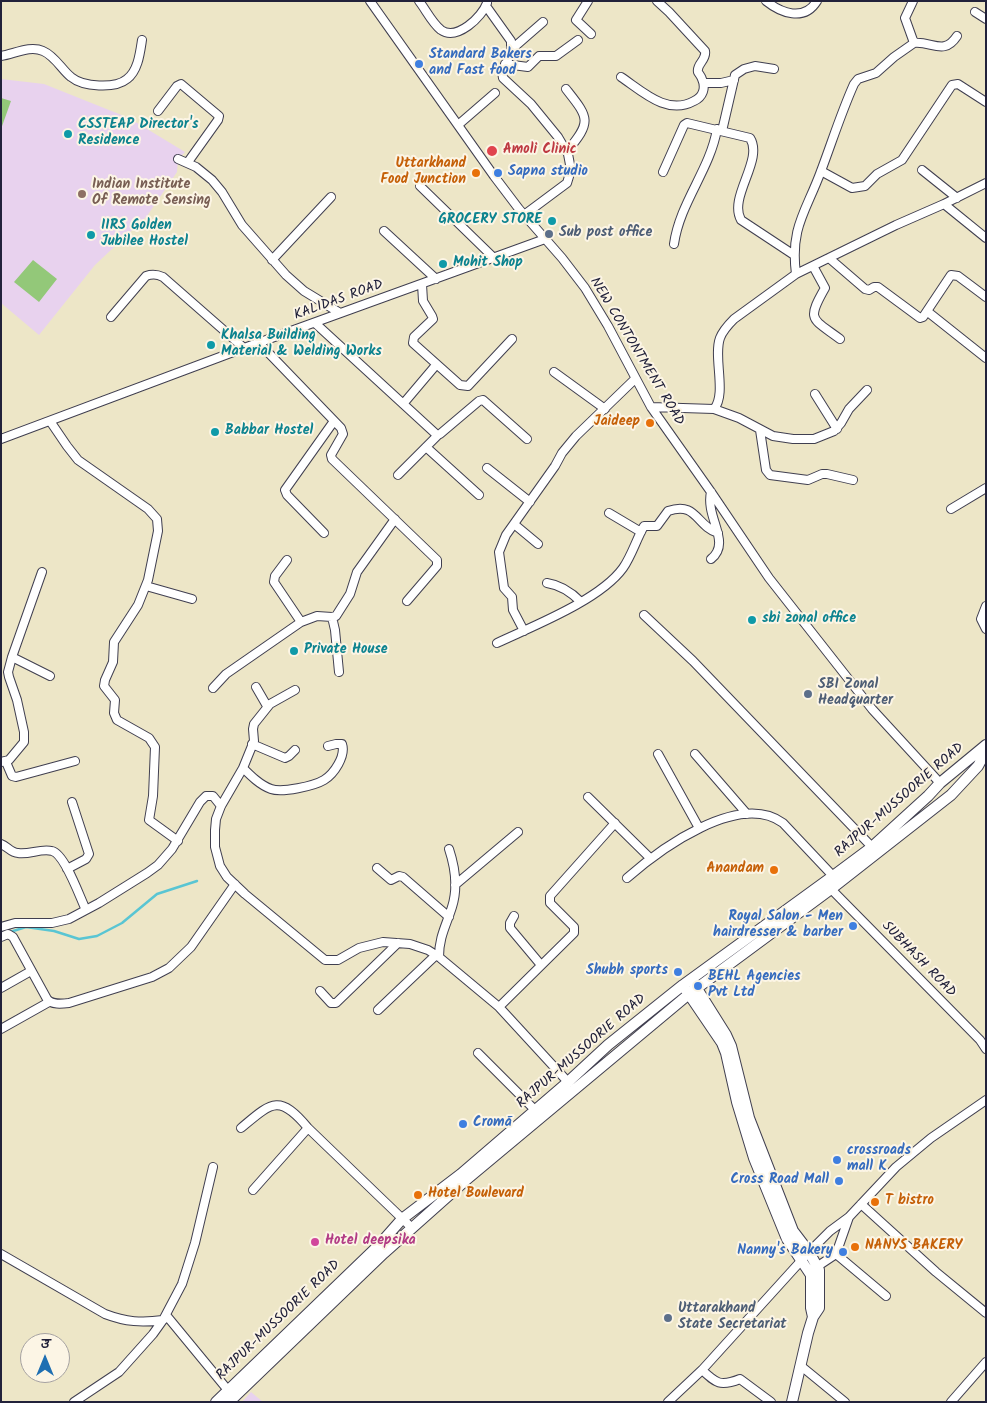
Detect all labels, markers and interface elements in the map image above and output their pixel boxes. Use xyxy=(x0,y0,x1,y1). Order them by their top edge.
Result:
place label: Standard Bakers and Fast food xyxy=(429,48,532,80)
marker: Standard Bakers and Fast food xyxy=(413,58,425,70)
place label: CSSTEAP Director's Residence xyxy=(78,118,198,150)
marker: CSSTEAP Director's Residence xyxy=(62,128,74,140)
place label: Amoli Clinic xyxy=(503,143,577,159)
marker: Amoli Clinic xyxy=(485,144,499,158)
place label: Uttarkhand Food Junction xyxy=(380,157,466,190)
place label: Sapna studio xyxy=(508,165,588,181)
marker: Uttarkhand Food Junction xyxy=(470,167,482,179)
marker: Sapna studio xyxy=(492,167,504,179)
place label: Indian Institute Of Remote Sensing xyxy=(92,178,211,210)
marker: Indian Institute Of Remote Sensing xyxy=(76,188,88,200)
place label: GROCERY STORE xyxy=(438,213,542,229)
marker: GROCERY STORE xyxy=(546,215,558,227)
place label: IIRS Golden Jubilee Hostel xyxy=(101,219,188,252)
place label: Sub post office xyxy=(559,226,652,242)
marker: Sub post office xyxy=(543,228,555,240)
marker: IIRS Golden Jubilee Hostel xyxy=(85,229,97,241)
place label: Mohit Shop xyxy=(453,256,523,272)
marker: Mohit Shop xyxy=(437,258,449,270)
street label: NEW CONTONTMENT ROAD xyxy=(585,275,687,429)
street label: KALIDAS ROAD xyxy=(292,277,386,325)
place label: Khalsa Building Material & Welding Works xyxy=(221,329,382,362)
marker: Khalsa Building Material & Welding Works xyxy=(205,339,217,351)
place label: Jaideep xyxy=(594,415,640,431)
marker: Jaideep xyxy=(644,417,656,429)
place label: Babbar Hostel xyxy=(225,424,313,440)
marker: Babbar Hostel xyxy=(209,426,221,438)
place label: sbi zonal office xyxy=(762,612,856,628)
marker: sbi zonal office xyxy=(746,614,758,626)
place label: Private House xyxy=(304,643,388,659)
marker: Private House xyxy=(288,645,300,657)
place label: SBI Zonal Headquarter xyxy=(818,678,893,710)
marker: SBI Zonal Headquarter xyxy=(802,688,814,700)
street label: RAJPUR-MUSSOORIE ROAD xyxy=(832,740,968,862)
place label: Anandam xyxy=(706,862,764,878)
marker: Anandam xyxy=(768,864,780,876)
place label: Royal Salon - Men hairdresser & barber xyxy=(713,910,843,942)
street label: SUBHASH ROAD xyxy=(877,918,959,1002)
marker: Royal Salon - Men hairdresser & barber xyxy=(847,920,859,932)
place label: Shubh sports xyxy=(586,964,668,980)
marker: Shubh sports xyxy=(672,966,684,978)
place label: BEHL Agencies Pvt Ltd xyxy=(708,970,801,1002)
marker: BEHL Agencies Pvt Ltd xyxy=(692,980,704,992)
street label: RAJPUR-MUSSOORIE ROAD xyxy=(514,991,650,1113)
place label: Cromā xyxy=(473,1116,512,1132)
marker: Cromā xyxy=(457,1118,469,1130)
place label: crossroads mall K xyxy=(847,1144,911,1176)
marker: crossroads mall K xyxy=(831,1154,843,1166)
place label: Cross Road Mall xyxy=(730,1173,829,1189)
marker: Cross Road Mall xyxy=(833,1175,845,1187)
place label: Hotel Boulevard xyxy=(428,1187,524,1203)
marker: Hotel Boulevard xyxy=(412,1189,424,1201)
place label: T bistro xyxy=(885,1194,934,1210)
marker: T bistro xyxy=(869,1196,881,1208)
place label: Hotel deepsika xyxy=(325,1234,416,1250)
marker: Hotel deepsika xyxy=(309,1236,321,1248)
place label: NANYS BAKERY xyxy=(865,1239,962,1255)
marker: NANYS BAKERY xyxy=(849,1241,861,1253)
place label: Nanny's Bakery xyxy=(737,1244,833,1260)
marker: Nanny's Bakery xyxy=(837,1246,849,1258)
street label: RAJPUR-MUSSOORIE ROAD xyxy=(214,1257,344,1385)
place label: Uttarakhand State Secretariat xyxy=(678,1302,787,1334)
marker: Uttarakhand State Secretariat xyxy=(662,1312,674,1324)
north arrow xyxy=(20,1333,70,1383)
text: उ xyxy=(41,1333,49,1355)

